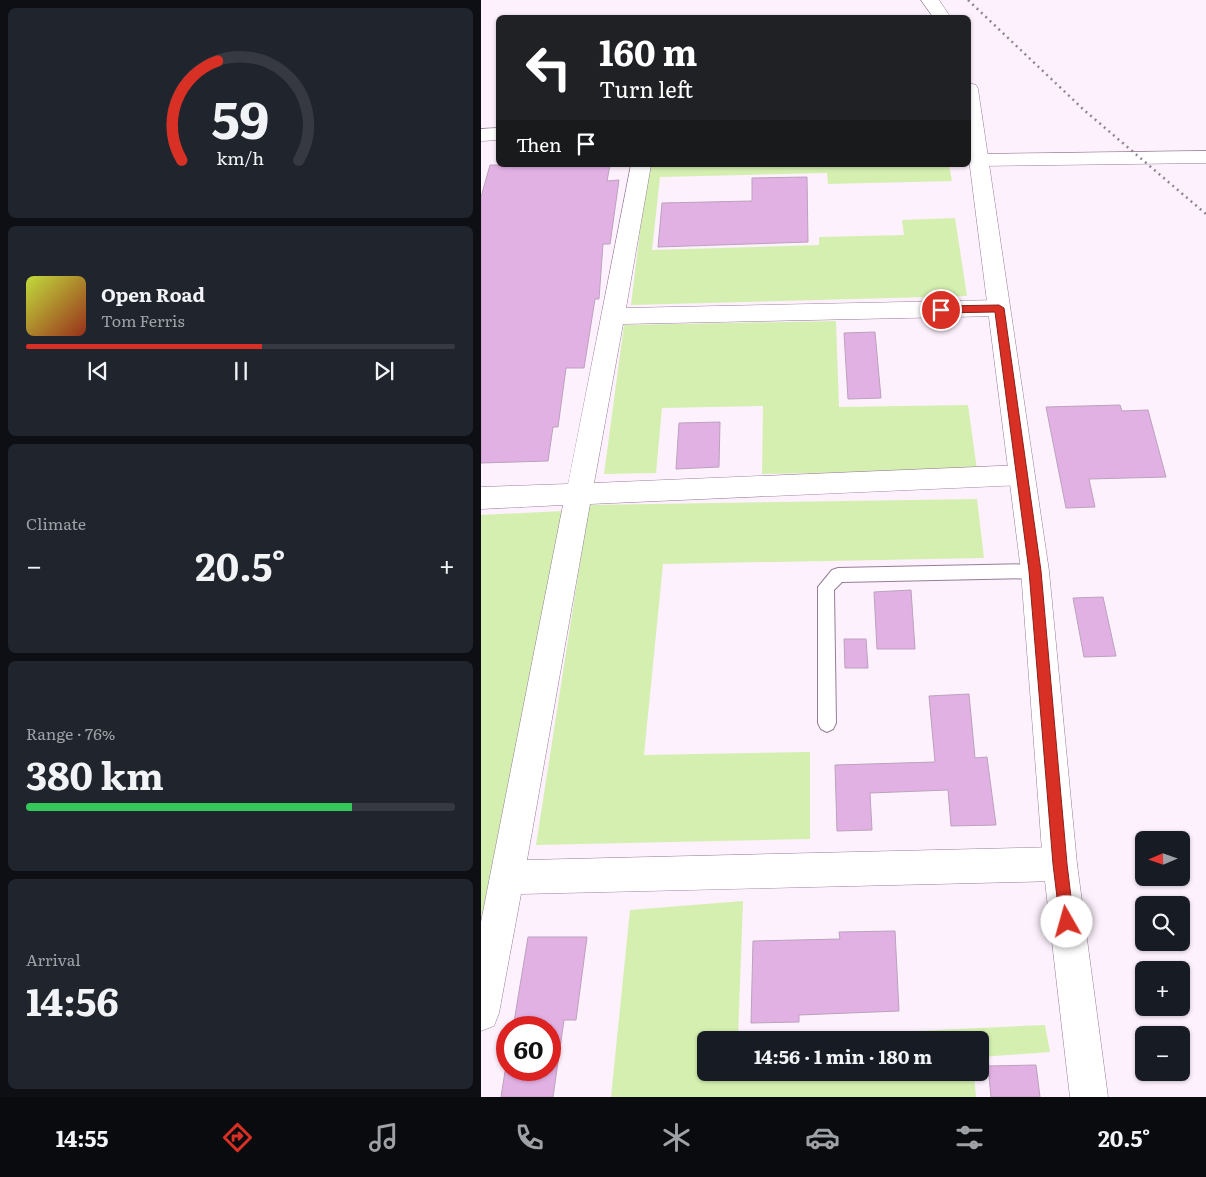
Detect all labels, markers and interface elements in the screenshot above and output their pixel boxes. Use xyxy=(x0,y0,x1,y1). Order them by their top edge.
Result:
text: 160 m xyxy=(599,25,697,77)
icon: left xyxy=(516,35,581,100)
text: Turn left xyxy=(599,72,693,105)
text: 59 xyxy=(212,78,269,155)
text: Then xyxy=(516,130,562,158)
icon: arrive xyxy=(572,130,600,158)
text: km/h xyxy=(217,144,264,171)
text: Open Road xyxy=(101,280,205,308)
pin xyxy=(920,289,962,331)
icon: arrive xyxy=(927,296,955,324)
text: Tom Ferris xyxy=(101,308,185,332)
icon: previous xyxy=(84,357,112,385)
icon: pause xyxy=(227,357,255,385)
icon: next xyxy=(370,357,398,385)
text: Climate xyxy=(26,511,86,535)
text: 20.5° xyxy=(195,536,286,593)
text: − xyxy=(26,543,42,585)
text: + xyxy=(439,543,455,585)
text: Range · 76% xyxy=(26,721,115,745)
text: 380 km xyxy=(26,745,164,802)
north arrow xyxy=(1135,831,1190,886)
map controls xyxy=(1135,831,1190,1081)
position arrow xyxy=(1040,895,1092,947)
button: search xyxy=(1135,896,1190,951)
text: Arrival xyxy=(26,947,81,971)
button: + xyxy=(1135,961,1190,1016)
text: 14:56 xyxy=(26,971,119,1028)
speed limit sign: 60 xyxy=(496,1016,561,1081)
button: − xyxy=(1135,1026,1190,1081)
text: 14:56 · 1 min · 180 m xyxy=(754,1042,932,1070)
icon: directions xyxy=(220,1120,255,1155)
icon: music xyxy=(366,1120,401,1155)
icon: phone xyxy=(512,1120,547,1155)
icon: climate xyxy=(659,1120,694,1155)
icon: car xyxy=(805,1120,840,1155)
icon: filters xyxy=(952,1120,987,1155)
text: 14:55 xyxy=(56,1121,108,1154)
text: 20.5° xyxy=(1098,1121,1150,1154)

